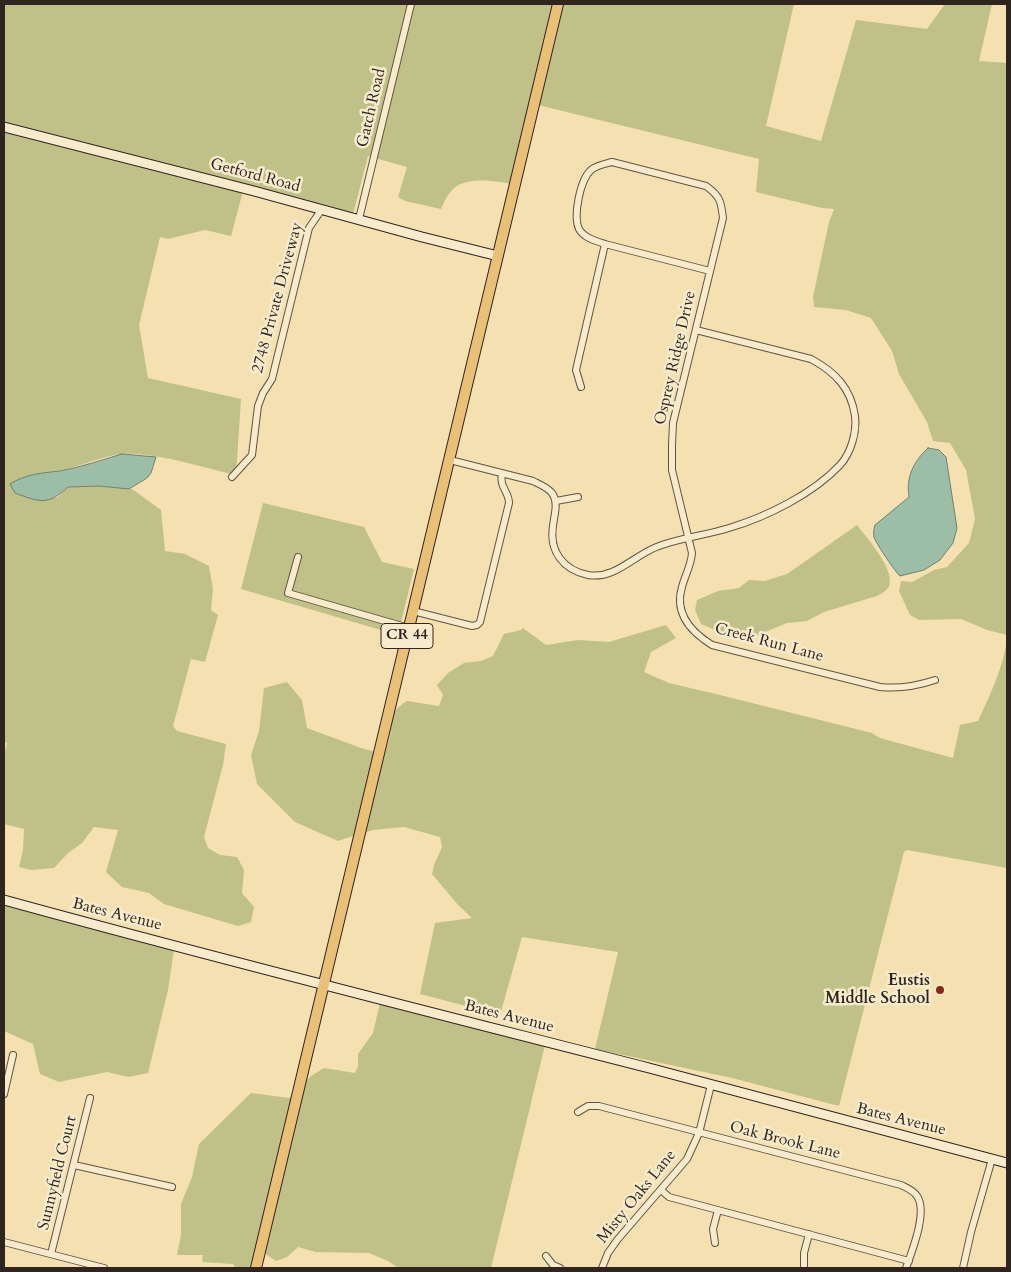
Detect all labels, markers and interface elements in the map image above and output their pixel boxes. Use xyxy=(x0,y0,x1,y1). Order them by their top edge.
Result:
street label: Gatch Road xyxy=(354,67,390,149)
street label: Getford Road xyxy=(208,155,302,197)
street label: 2748 Private Driveway xyxy=(249,220,307,376)
street label: Osprey Ridge Drive xyxy=(651,289,701,427)
street label: Creek Run Lane xyxy=(713,619,825,667)
road number: CR 44 xyxy=(381,624,433,648)
street label: Bates Avenue xyxy=(70,895,164,935)
place label: Eustis Middle School xyxy=(825,971,930,1009)
marker: Eustis Middle School xyxy=(934,984,946,996)
street label: Bates Avenue xyxy=(462,997,556,1037)
street label: Bates Avenue xyxy=(854,1100,948,1140)
street label: Sunnyfield Court xyxy=(35,1114,81,1232)
street label: Oak Brook Lane xyxy=(728,1118,842,1164)
street label: Misty Oaks Lane xyxy=(593,1146,681,1248)

